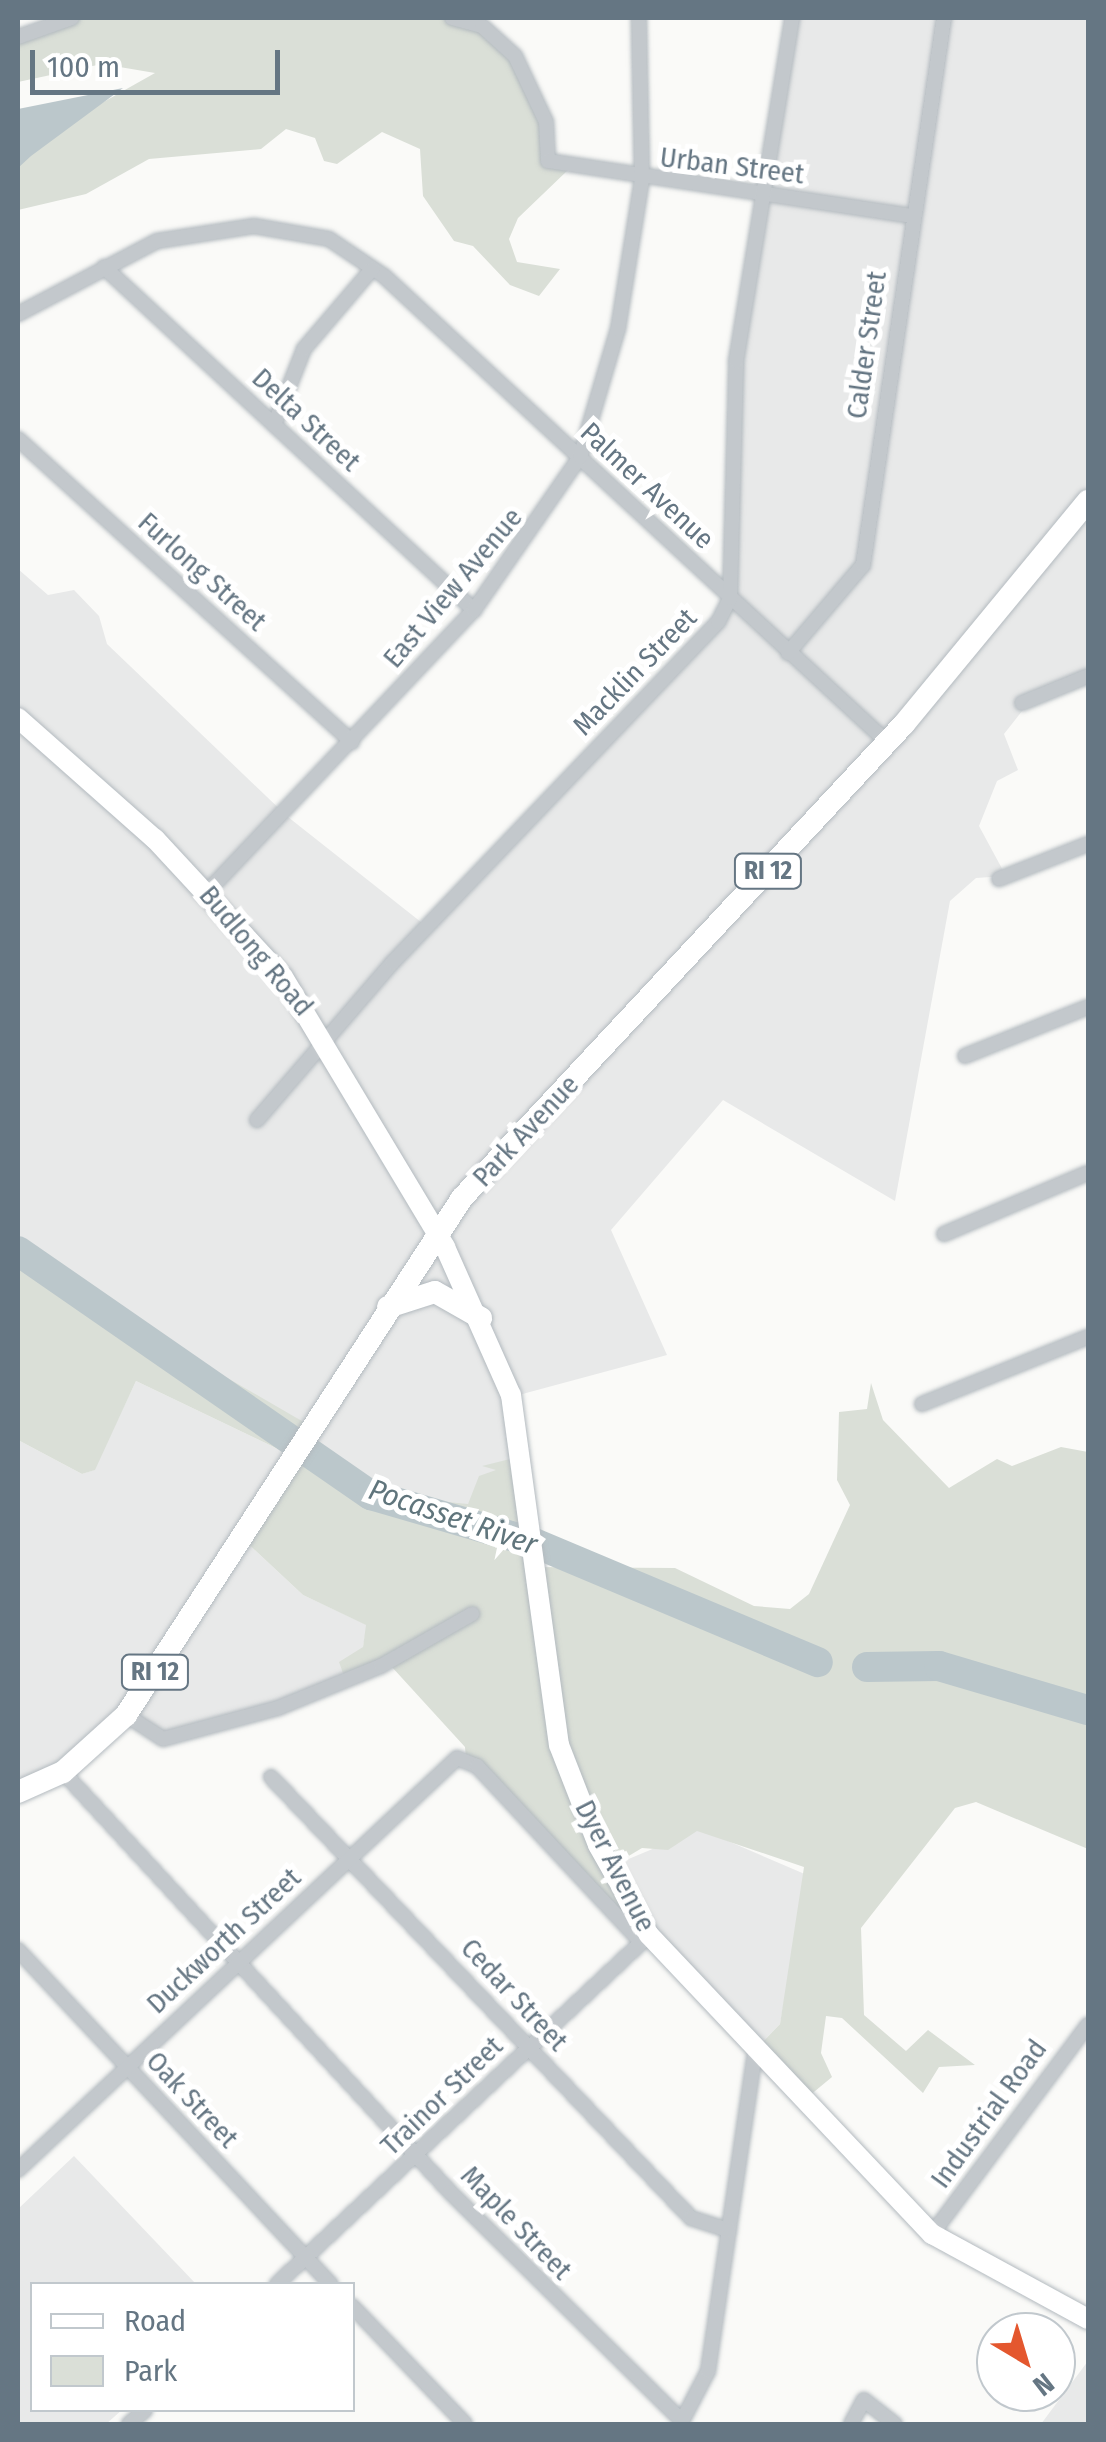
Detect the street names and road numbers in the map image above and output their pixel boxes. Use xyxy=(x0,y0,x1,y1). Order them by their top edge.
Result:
street label: Urban Street xyxy=(658,141,806,191)
street label: Calder Street xyxy=(840,269,894,421)
street label: Delta Street xyxy=(245,361,367,479)
street label: Palmer Avenue xyxy=(573,416,721,556)
street label: East View Avenue xyxy=(376,501,530,675)
street label: Furlong Street xyxy=(131,506,273,638)
street label: Macklin Street xyxy=(566,602,704,742)
road number: RI 12 xyxy=(733,851,803,891)
street label: Budlong Road xyxy=(192,879,320,1023)
street label: Park Avenue xyxy=(466,1068,586,1194)
road number: RI 12 xyxy=(120,1652,190,1692)
street label: Dyer Avenue xyxy=(568,1795,662,1937)
street label: Duckworth Street xyxy=(140,1861,308,2021)
street label: Cedar Street xyxy=(453,1932,575,2058)
street label: Trainor Street xyxy=(374,2030,510,2162)
street label: Industrial Road xyxy=(924,2033,1054,2195)
street label: Oak Street xyxy=(139,2045,245,2155)
street label: Maple Street xyxy=(454,2159,578,2287)

